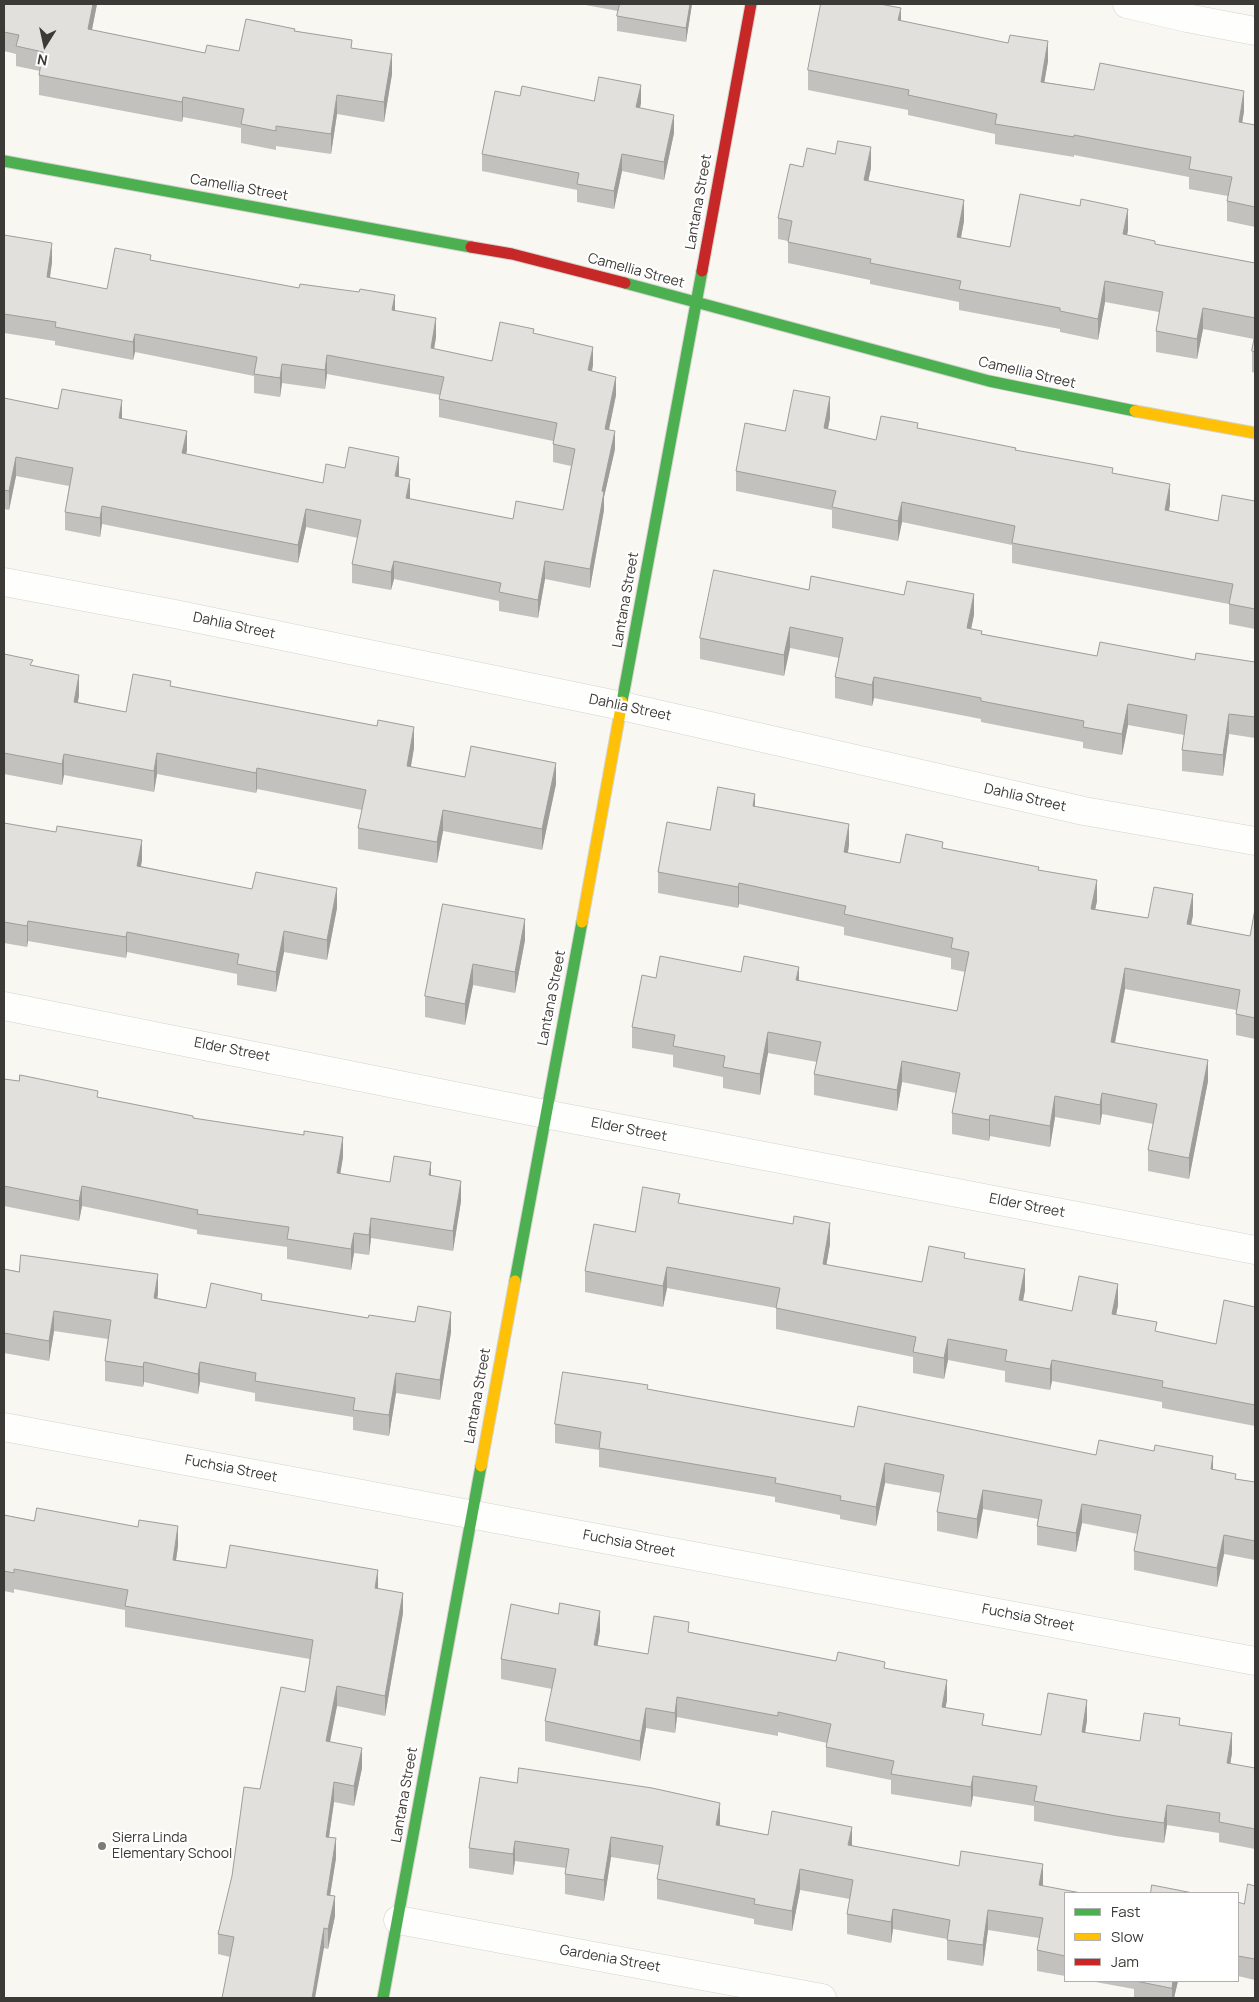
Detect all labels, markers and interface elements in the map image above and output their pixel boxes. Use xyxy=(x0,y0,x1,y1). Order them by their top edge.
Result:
north arrow xyxy=(20,20,70,70)
text: N xyxy=(36,50,49,70)
street label: Lantana Street xyxy=(682,153,716,251)
street label: Camellia Street xyxy=(189,171,289,205)
street label: Camellia Street xyxy=(586,250,686,292)
street label: Camellia Street xyxy=(977,354,1077,392)
street label: Lantana Street xyxy=(609,551,643,649)
street label: Dahlia Street xyxy=(191,609,277,643)
street label: Dahlia Street xyxy=(587,691,673,725)
street label: Dahlia Street xyxy=(982,780,1068,816)
street label: Lantana Street xyxy=(535,949,569,1047)
street label: Elder Street xyxy=(193,1034,271,1066)
street label: Elder Street xyxy=(590,1114,668,1146)
street label: Elder Street xyxy=(988,1190,1066,1222)
street label: Lantana Street xyxy=(461,1347,495,1445)
street label: Fuchsia Street xyxy=(183,1452,279,1486)
street label: Fuchsia Street xyxy=(581,1527,677,1561)
street label: Fuchsia Street xyxy=(980,1601,1076,1635)
street label: Lantana Street xyxy=(388,1746,422,1844)
place label: Sierra Linda Elementary School xyxy=(112,1830,232,1862)
marker: Sierra Linda Elementary School xyxy=(96,1840,108,1852)
legend xyxy=(1064,1892,1239,1982)
text: Fast xyxy=(1111,1901,1140,1922)
text: Slow xyxy=(1111,1926,1144,1947)
street label: Gardenia Street xyxy=(558,1942,662,1976)
text: Jam xyxy=(1111,1951,1139,1972)

